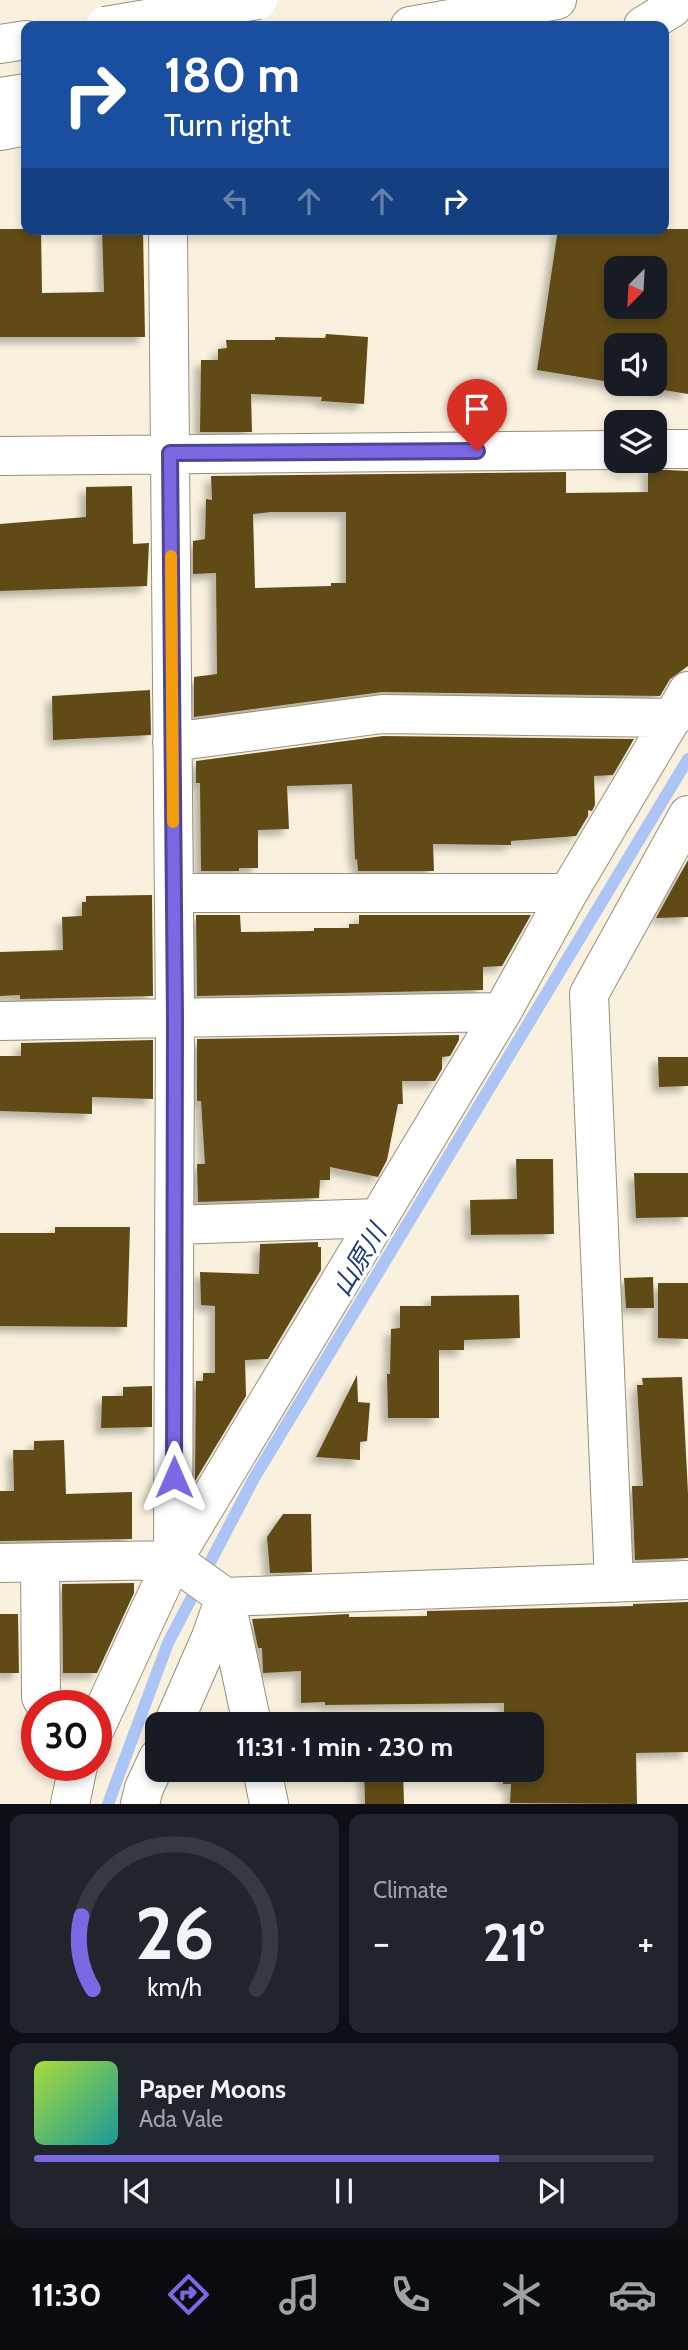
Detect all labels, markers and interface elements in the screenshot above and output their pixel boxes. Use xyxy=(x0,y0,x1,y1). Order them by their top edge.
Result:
text: 180 m xyxy=(164,45,300,104)
icon: right xyxy=(49,49,140,140)
text: Turn right xyxy=(164,105,291,144)
icon: left xyxy=(217,182,255,220)
icon: ahead xyxy=(290,182,328,220)
icon: ahead xyxy=(363,182,401,220)
icon: right xyxy=(436,182,474,220)
north arrow xyxy=(604,256,667,318)
map controls xyxy=(604,256,667,473)
button: sound xyxy=(604,333,667,396)
pin xyxy=(447,379,507,451)
icon: arrive xyxy=(458,390,496,428)
button: layers xyxy=(604,410,667,473)
water label: 山原川 xyxy=(325,1216,394,1302)
position arrow xyxy=(137,1440,211,1514)
speed limit sign: 30 xyxy=(21,1690,112,1781)
text: 11:31 · 1 min · 230 m xyxy=(236,1731,453,1763)
text: Climate xyxy=(373,1876,448,1904)
text: 26 xyxy=(135,1890,214,1978)
text: 21° xyxy=(483,1911,544,1974)
text: − xyxy=(373,1919,390,1966)
text: + xyxy=(637,1919,654,1966)
text: km/h xyxy=(147,1972,202,2002)
text: Paper Moons xyxy=(139,2073,286,2105)
text: Ada Vale xyxy=(139,2105,223,2133)
icon: previous xyxy=(118,2172,156,2210)
icon: pause xyxy=(325,2172,363,2210)
icon: next xyxy=(532,2172,570,2210)
icon: directions xyxy=(164,2270,213,2319)
icon: music xyxy=(275,2270,324,2319)
icon: phone xyxy=(386,2270,435,2319)
icon: climate xyxy=(497,2270,546,2319)
icon: car xyxy=(608,2270,657,2319)
text: 11:30 xyxy=(31,2275,102,2314)

